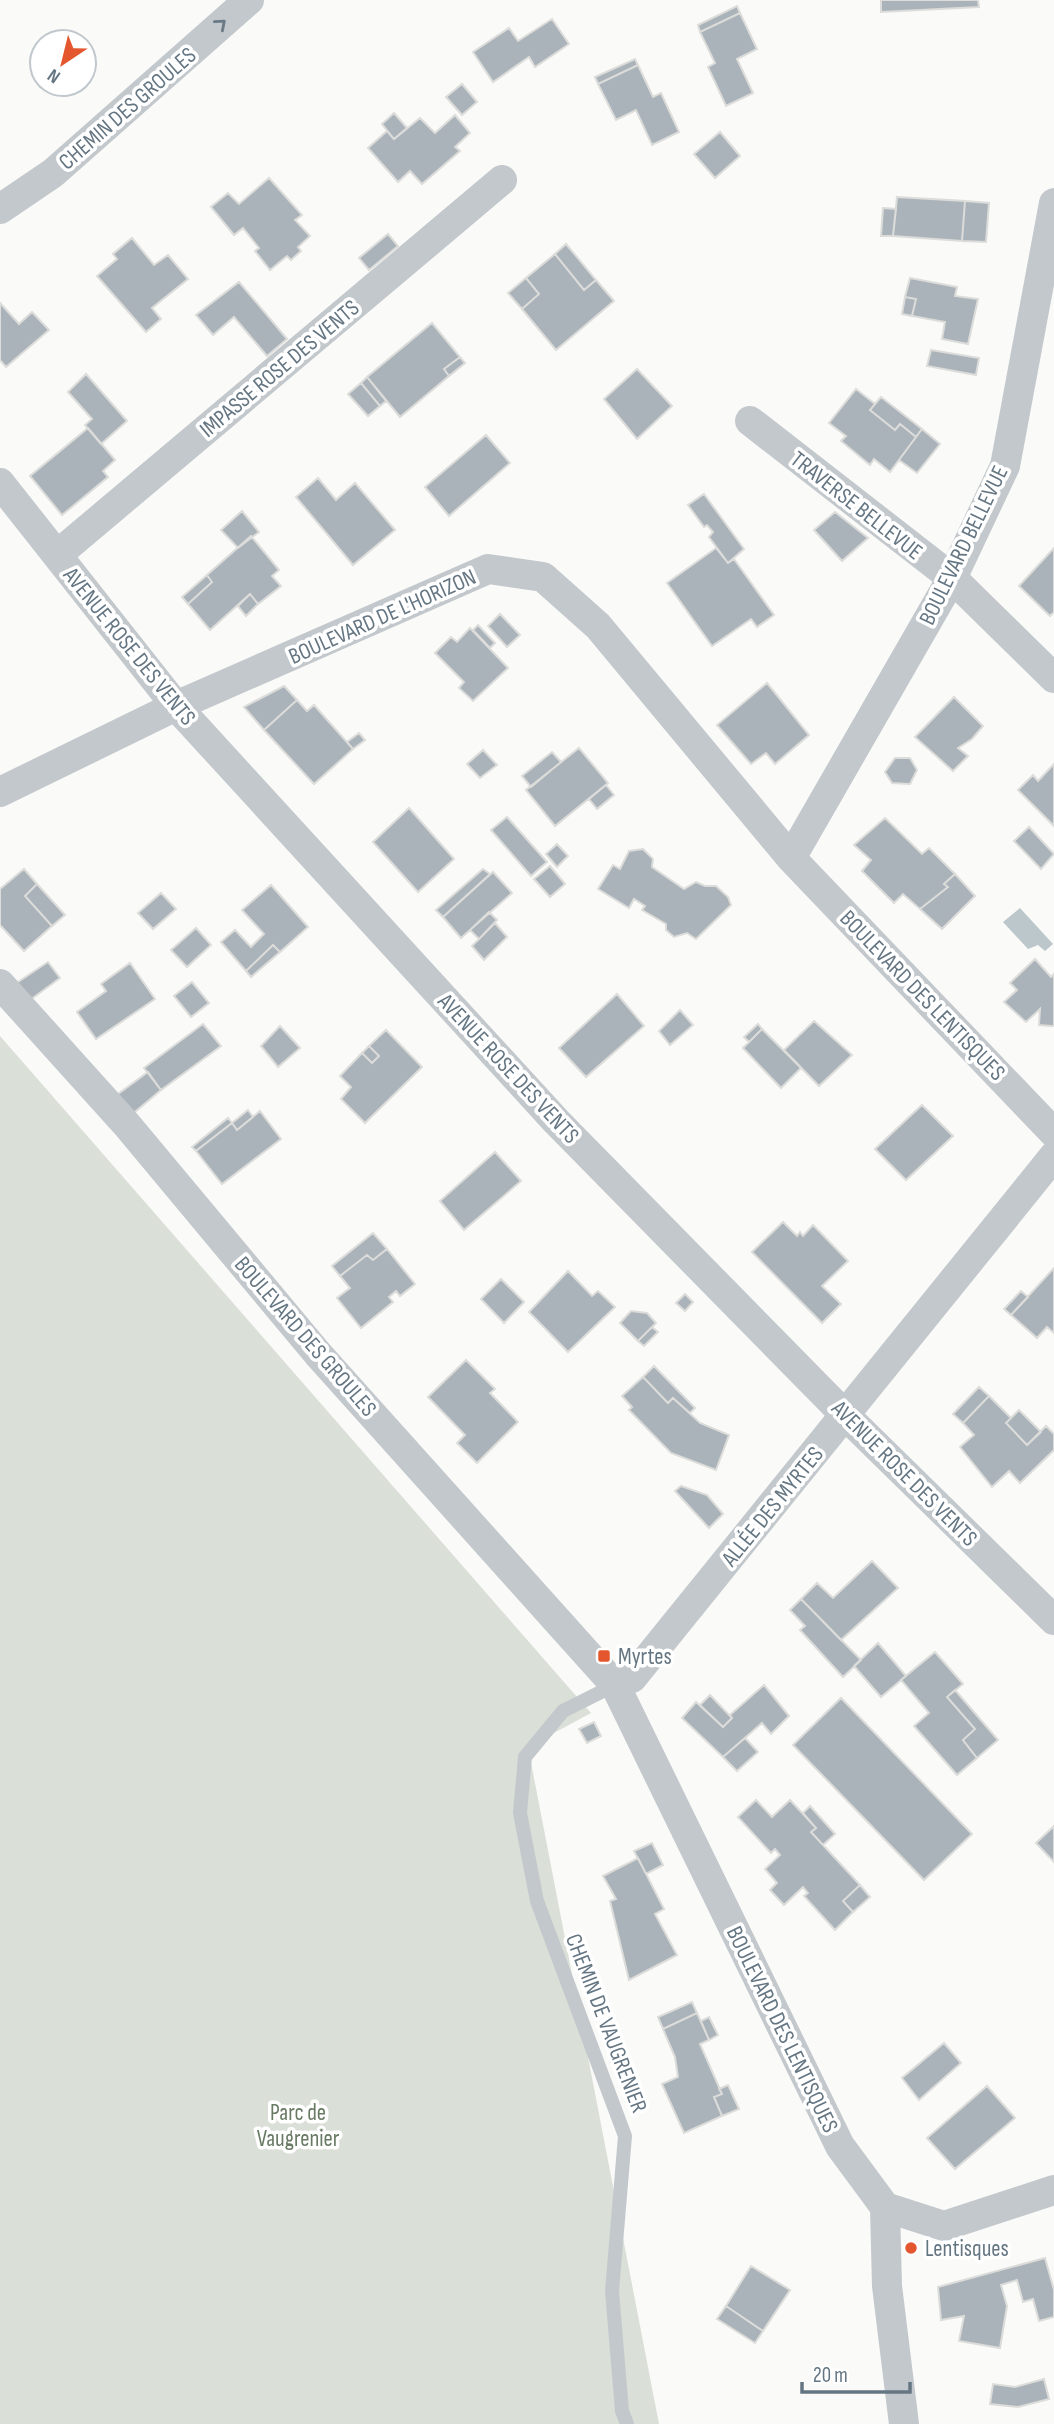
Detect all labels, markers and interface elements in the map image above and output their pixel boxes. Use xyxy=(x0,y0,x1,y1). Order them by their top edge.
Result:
one-way arrow xyxy=(213,20,226,32)
north arrow xyxy=(28,28,98,98)
street label: CHEMIN DES GROULES xyxy=(53,41,201,175)
street label: IMPASSE ROSE DES VENTS xyxy=(194,294,365,444)
street label: TRAVERSE BELLEVUE xyxy=(785,446,928,566)
street label: BOULEVARD BELLEVUE xyxy=(913,461,1015,630)
street label: AVENUE ROSE DES VENTS xyxy=(56,561,201,731)
street label: BOULEVARD DE L'HORIZON xyxy=(284,563,480,671)
street label: BOULEVARD DES LENTISQUES xyxy=(834,905,1011,1087)
street label: AVENUE ROSE DES VENTS xyxy=(431,987,585,1149)
street label: BOULEVARD DES GROULES xyxy=(228,1251,382,1422)
street label: AVENUE ROSE DES VENTS xyxy=(825,1394,983,1552)
street label: ALLÉE DES MYRTES xyxy=(715,1441,830,1573)
place label: Myrtes xyxy=(618,1643,672,1671)
marker: Myrtes xyxy=(596,1648,612,1664)
street label: BOULEVARD DES LENTISQUES xyxy=(720,1922,844,2137)
street label: CHEMIN DE VAUGRENIER xyxy=(559,1930,653,2117)
park label: Parc de Vaugrenier xyxy=(257,2099,340,2153)
place label: Lentisques xyxy=(925,2235,1009,2263)
marker: Lentisques xyxy=(903,2240,919,2256)
scale bar xyxy=(802,2350,911,2394)
text: 20 m xyxy=(813,2363,848,2388)

